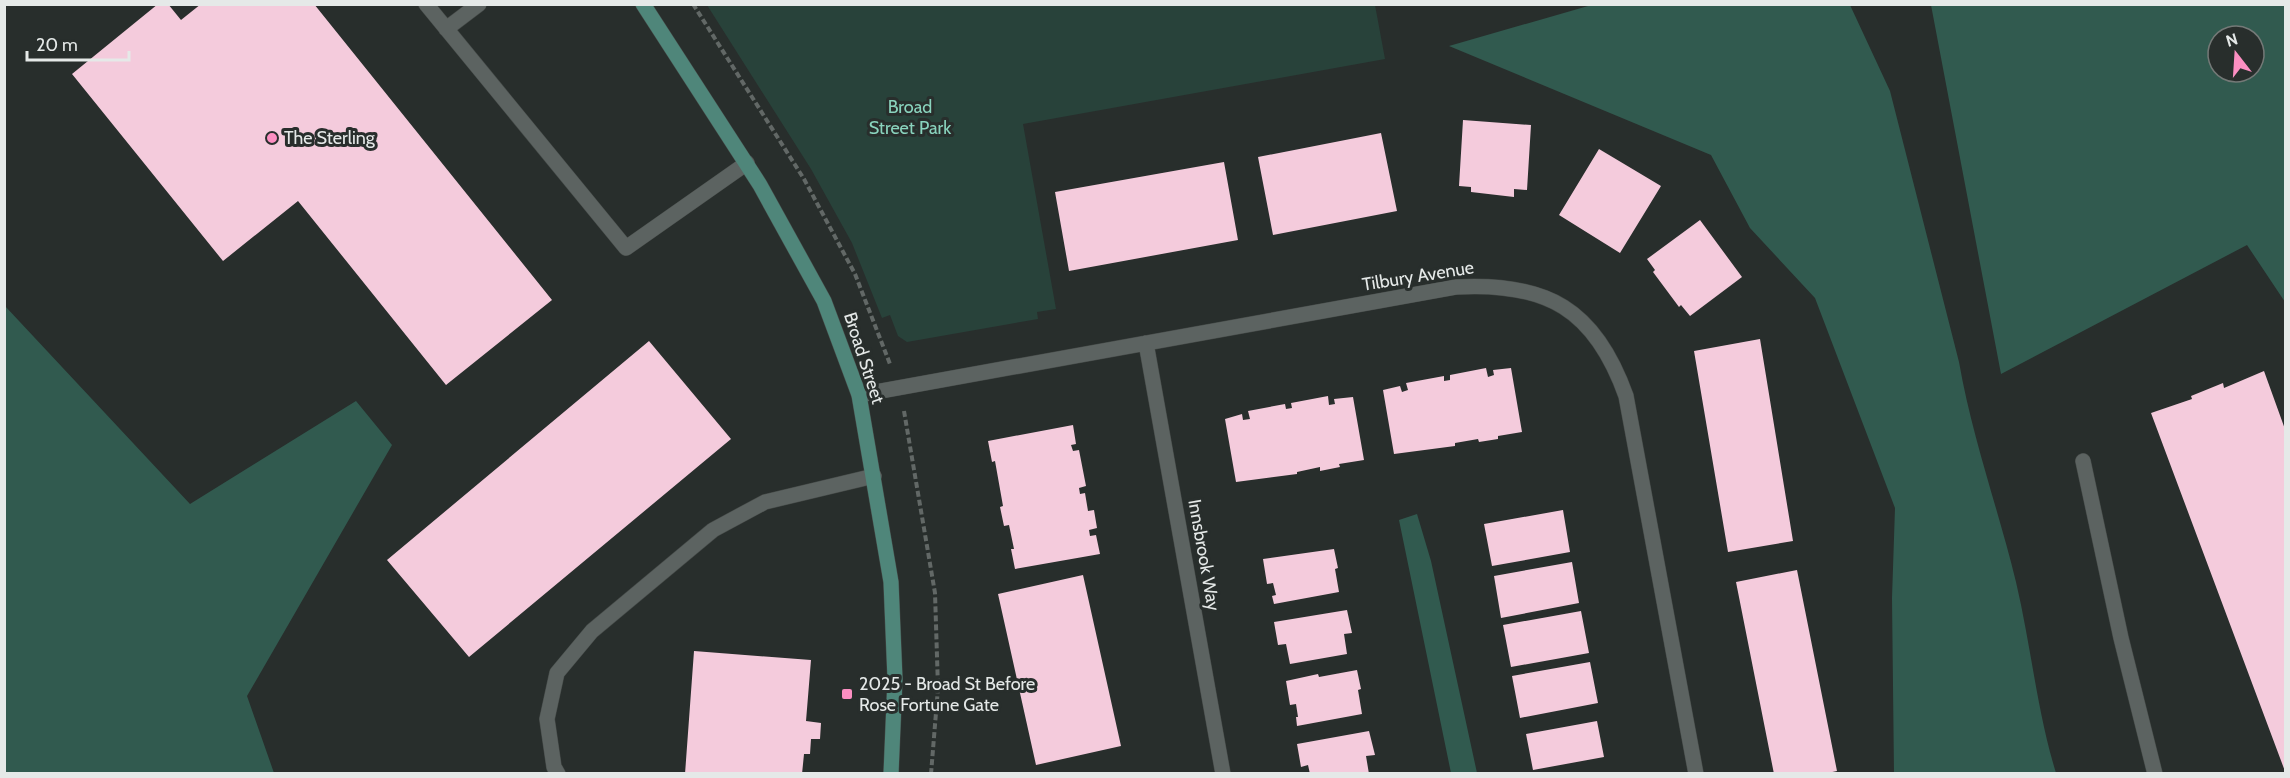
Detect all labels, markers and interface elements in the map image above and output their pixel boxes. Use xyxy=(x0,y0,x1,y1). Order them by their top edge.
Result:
scale bar xyxy=(27,24,129,62)
north arrow xyxy=(2206,24,2266,84)
text: N xyxy=(2224,29,2240,51)
text: 20 m xyxy=(36,34,78,56)
park label: Broad Street Park xyxy=(869,96,952,139)
place label: The Sterling xyxy=(284,127,376,149)
marker: The Sterling xyxy=(265,131,279,145)
street label: Tilbury Avenue xyxy=(1361,256,1475,296)
street label: Broad Street xyxy=(839,309,889,407)
street label: Innsbrook Way xyxy=(1183,497,1225,613)
place label: 2025 - Broad St Before Rose Fortune Gate xyxy=(859,673,1035,716)
marker: 2025 - Broad St Before Rose Fortune Gate xyxy=(840,687,854,701)

